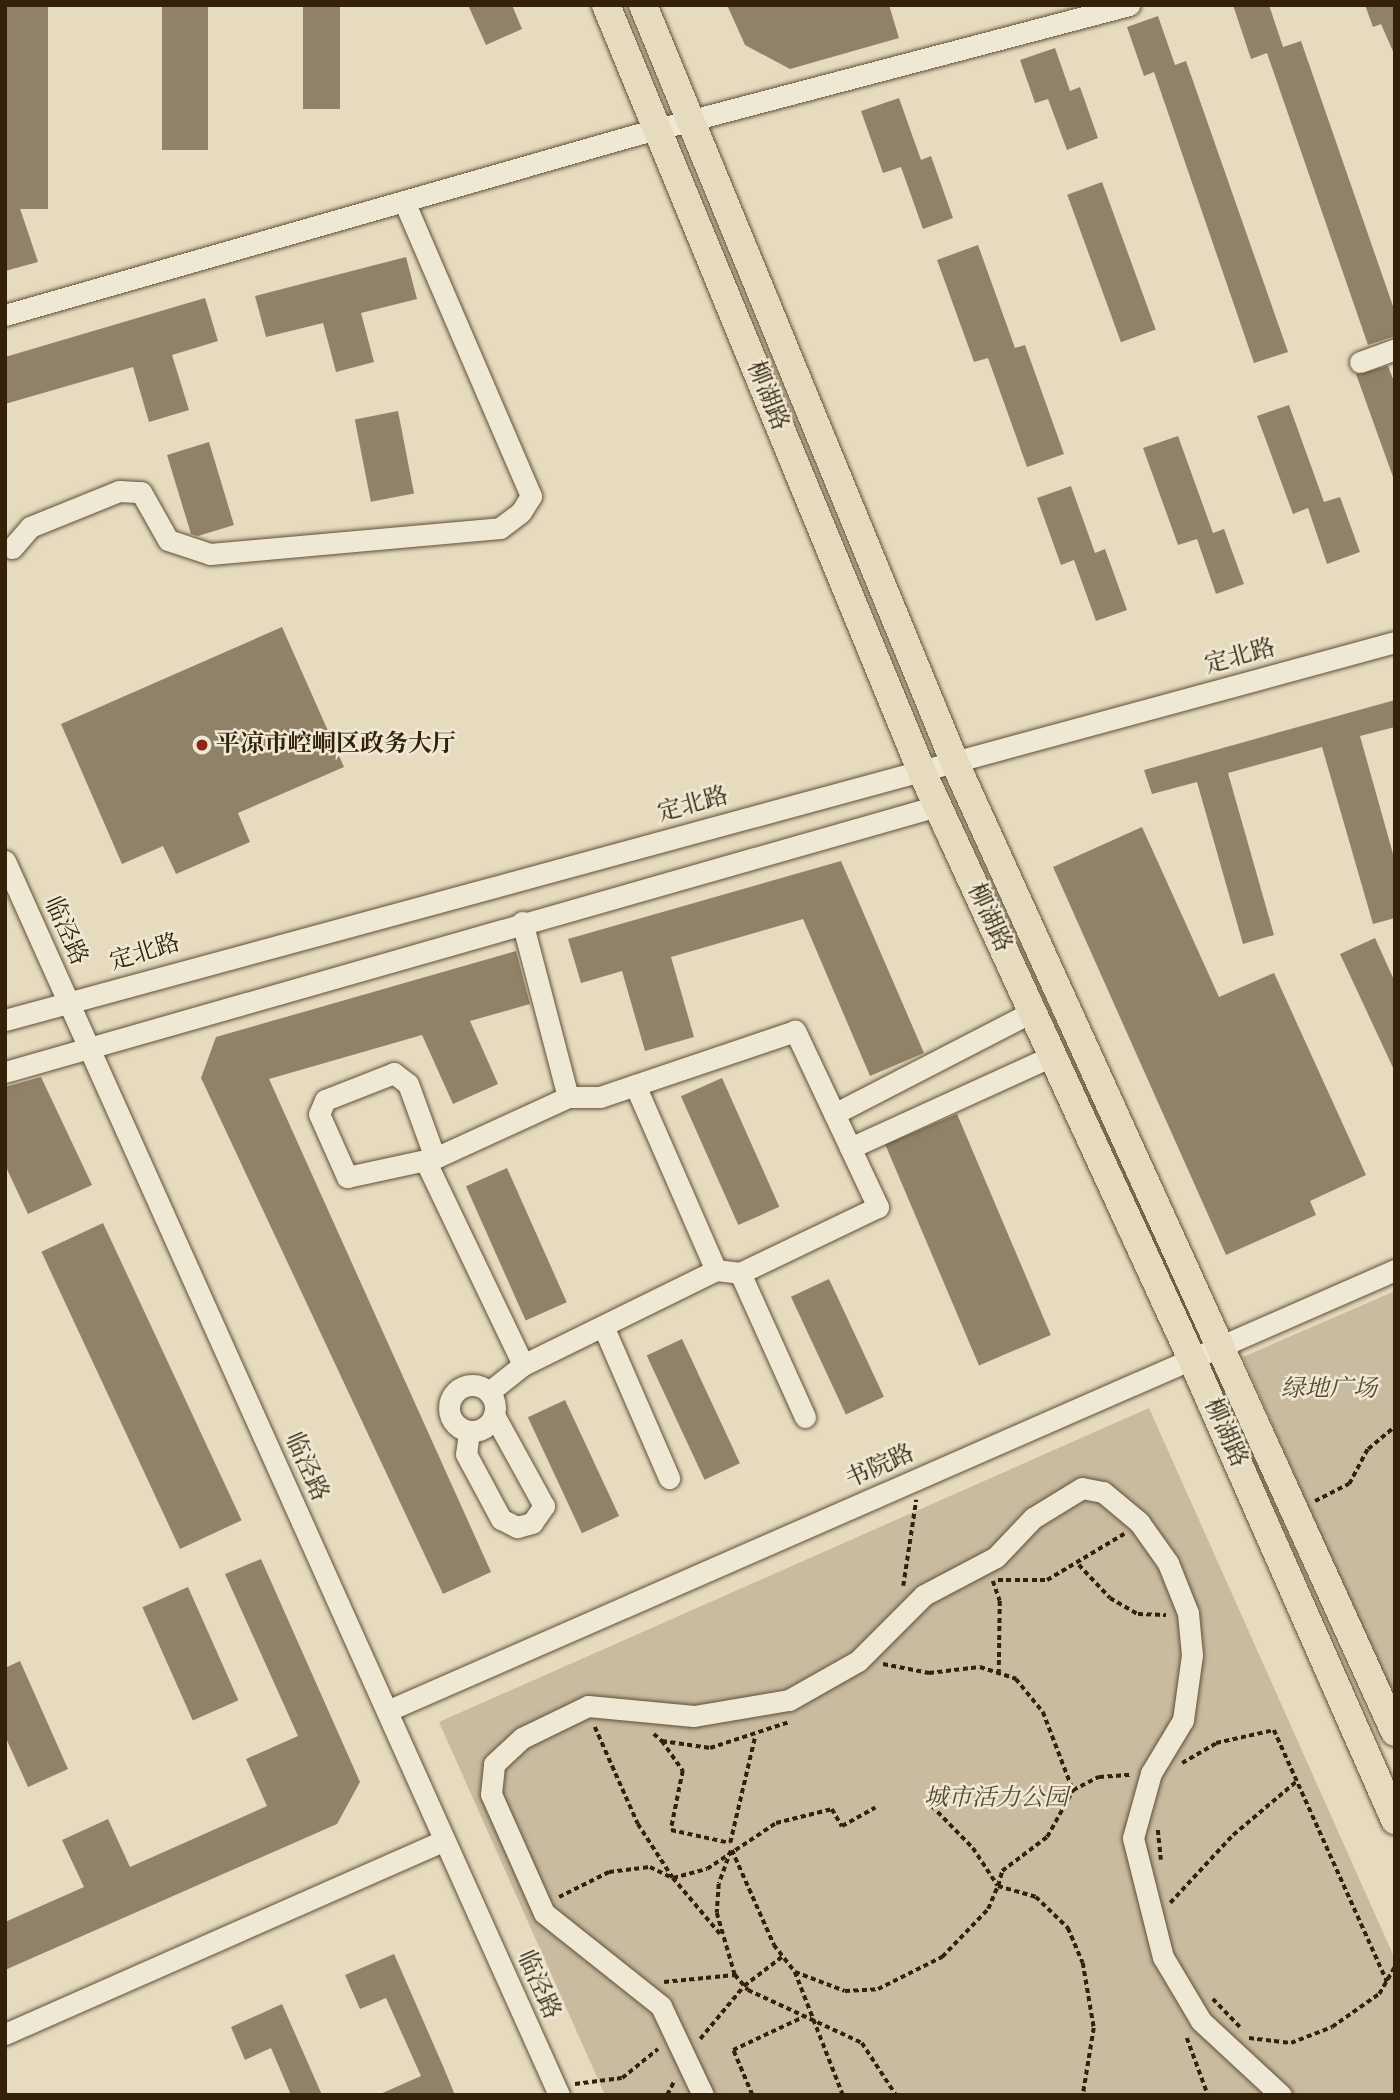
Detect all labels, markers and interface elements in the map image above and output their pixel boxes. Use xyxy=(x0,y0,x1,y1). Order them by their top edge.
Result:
street label: 柳湖路 xyxy=(740,357,794,435)
street label: 定北路 xyxy=(1201,634,1279,680)
place label: 平凉市崆峒区政务大厅 xyxy=(216,731,456,759)
marker: 平凉市崆峒区政务大厅 xyxy=(194,737,210,753)
street label: 定北路 xyxy=(654,782,732,828)
street label: 柳湖路 xyxy=(961,879,1017,957)
street label: 临泾路 xyxy=(37,892,93,970)
street label: 定北路 xyxy=(106,929,184,977)
park label: 绿地广场 xyxy=(1281,1376,1377,1404)
street label: 柳湖路 xyxy=(1197,1394,1253,1472)
street label: 临泾路 xyxy=(278,1428,334,1506)
street label: 书院路 xyxy=(841,1439,919,1495)
park label: 城市活力公园 xyxy=(924,1785,1068,1813)
street label: 临泾路 xyxy=(510,1946,566,2024)

